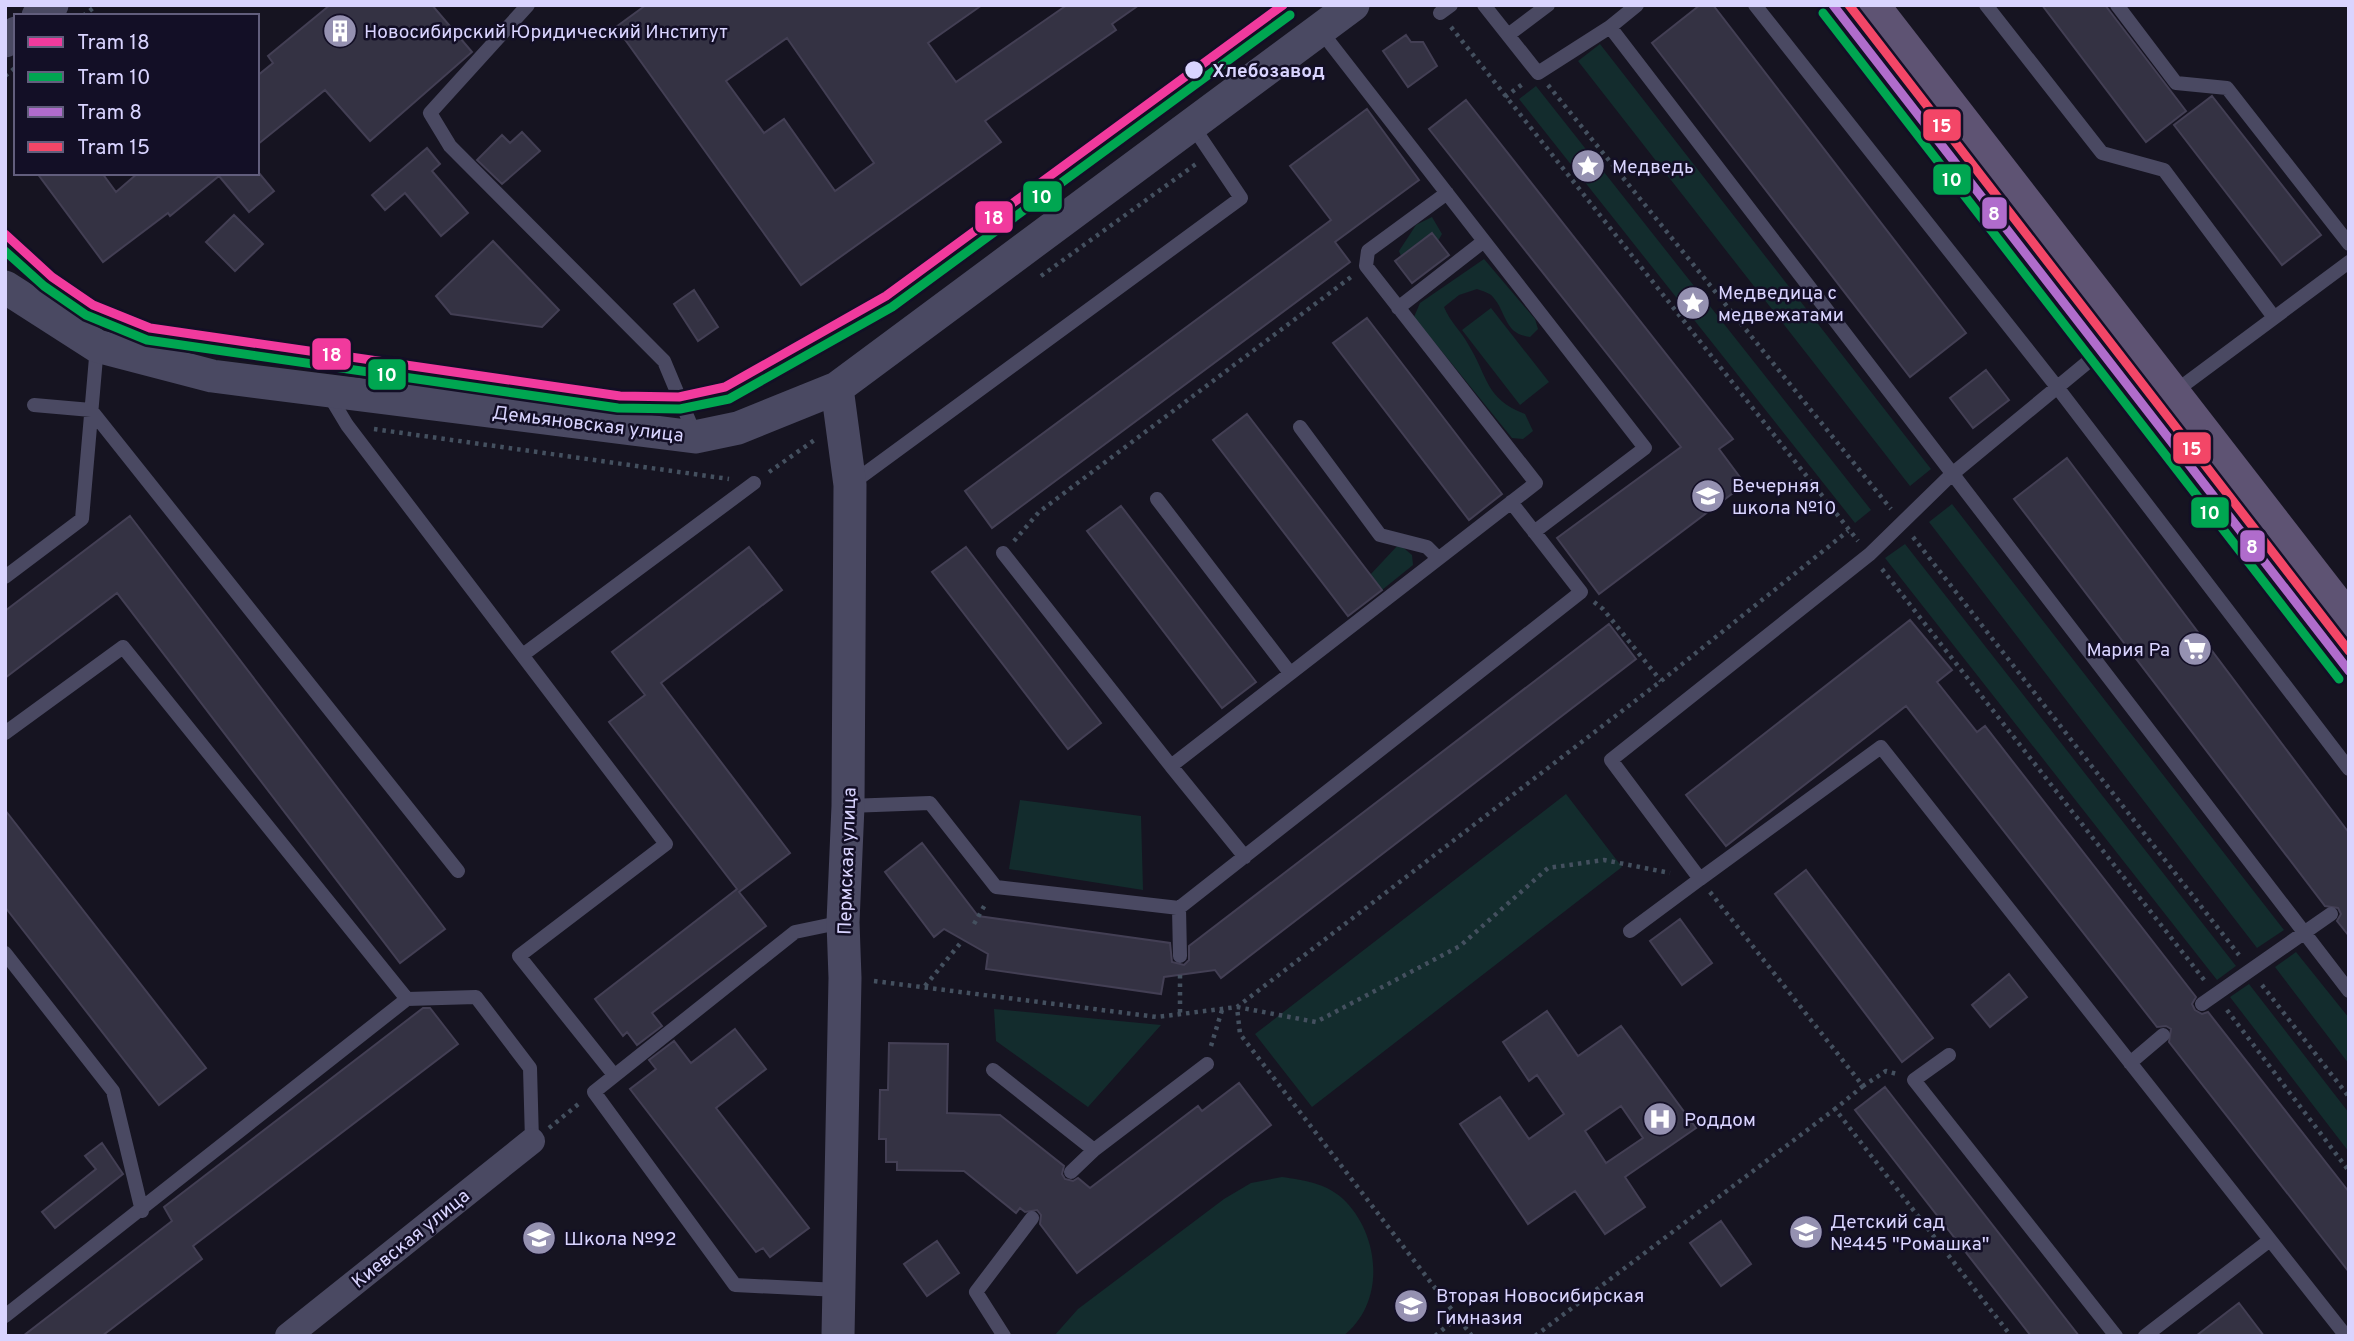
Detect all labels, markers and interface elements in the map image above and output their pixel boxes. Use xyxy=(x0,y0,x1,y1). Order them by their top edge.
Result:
building icon: Новосибирский Юридический Институт xyxy=(321,12,359,50)
legend xyxy=(14,14,259,175)
place label: Новосибирский Юридический Институт xyxy=(364,21,728,45)
text: Tram 18 xyxy=(77,30,150,57)
marker: Хлебозавод xyxy=(1183,59,1205,81)
place label: Хлебозавод xyxy=(1212,60,1325,84)
text: Tram 10 xyxy=(77,65,151,92)
text: Tram 8 xyxy=(77,100,142,127)
line badge: 15 xyxy=(1922,108,1962,142)
text: 15 xyxy=(1932,115,1952,139)
text: Tram 15 xyxy=(77,135,150,162)
place icon: Медведь xyxy=(1569,147,1607,185)
place label: Медведь xyxy=(1612,156,1694,180)
line badge: 10 xyxy=(1932,163,1972,196)
text: 10 xyxy=(1942,169,1962,193)
line badge: 10 xyxy=(1022,180,1063,213)
text: 10 xyxy=(1032,186,1052,210)
line badge: 8 xyxy=(1981,196,2008,230)
line badge: 18 xyxy=(974,200,1014,234)
text: 8 xyxy=(1988,203,2000,227)
text: 18 xyxy=(984,207,1004,231)
place label: Медведица с медвежатами xyxy=(1718,282,1844,328)
place icon: Медведица с медвежатами xyxy=(1674,284,1712,322)
line badge: 18 xyxy=(311,337,352,371)
text: 18 xyxy=(322,344,342,368)
line badge: 10 xyxy=(367,358,407,391)
text: 10 xyxy=(377,364,397,388)
street label: Демьяновская улица xyxy=(491,401,685,449)
line badge: 15 xyxy=(2172,431,2212,465)
text: 15 xyxy=(2182,438,2202,462)
place label: Вечерняя школа №10 xyxy=(1732,475,1836,521)
school or university icon: Вечерняя школа №10 xyxy=(1689,477,1727,515)
line badge: 10 xyxy=(2190,496,2230,529)
text: 10 xyxy=(2200,502,2220,526)
line badge: 8 xyxy=(2239,529,2266,563)
text: 8 xyxy=(2246,536,2258,560)
supermarket icon: Мария Ра xyxy=(2176,630,2214,668)
place label: Мария Ра xyxy=(2087,639,2170,663)
street label: Пермская улица xyxy=(833,787,863,935)
hospital icon: Роддом xyxy=(1641,1100,1679,1138)
place label: Роддом xyxy=(1684,1109,1756,1133)
street label: Киевская улица xyxy=(347,1185,475,1295)
place label: Детский сад №445 "Ромашка" xyxy=(1830,1211,1989,1257)
school or university icon: Детский сад №445 "Ромашка" xyxy=(1787,1213,1825,1251)
school or university icon: Школа №92 xyxy=(520,1219,558,1257)
place label: Школа №92 xyxy=(564,1228,677,1252)
place label: Вторая Новосибирская Гимназия xyxy=(1436,1285,1644,1331)
school or university icon: Вторая Новосибирская Гимназия xyxy=(1392,1287,1430,1325)

